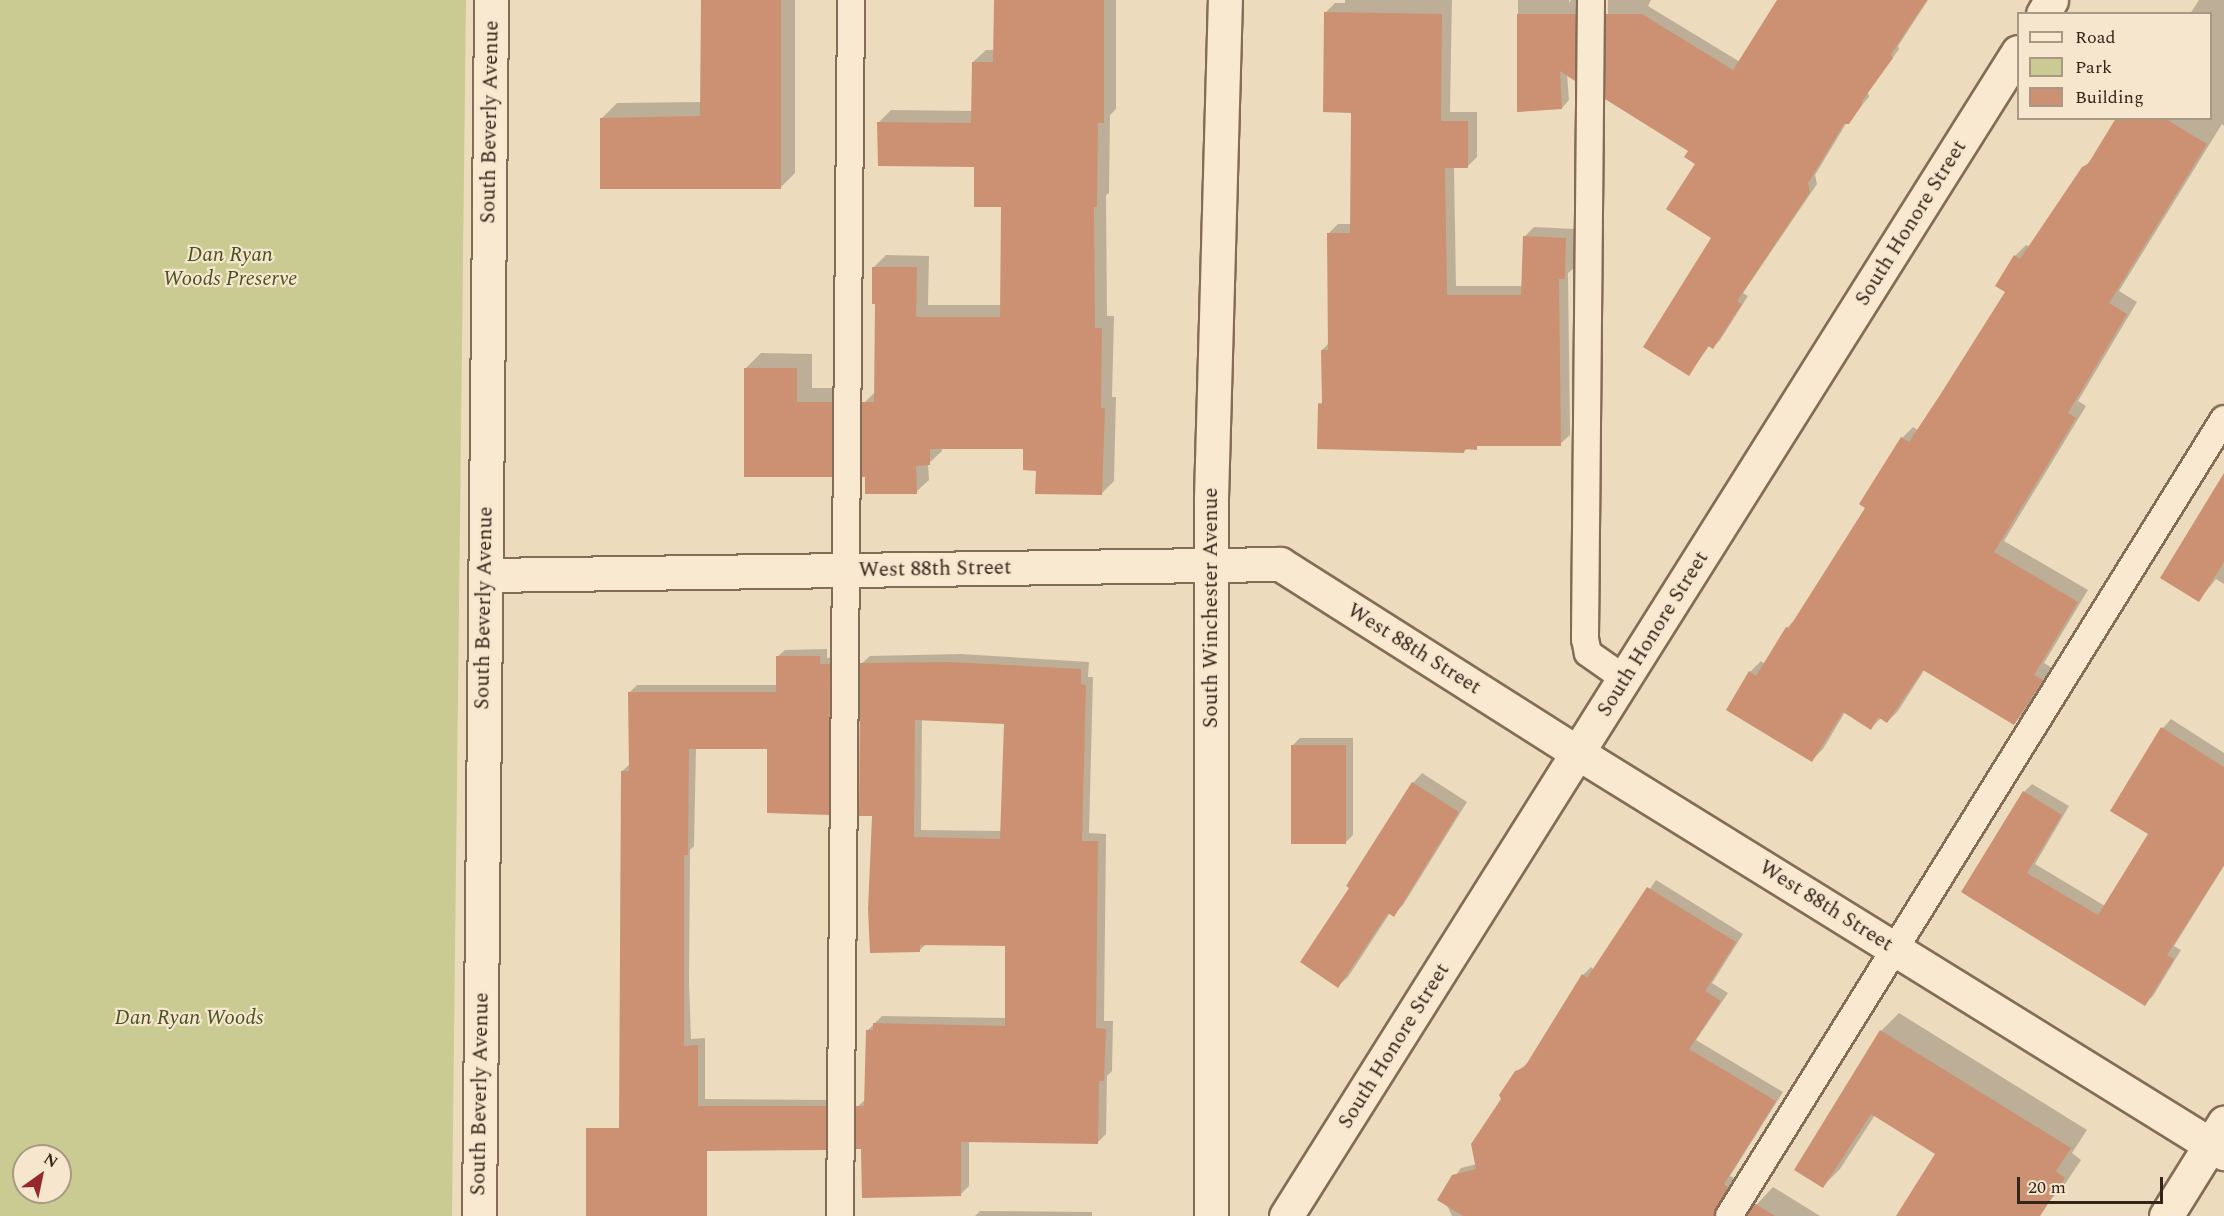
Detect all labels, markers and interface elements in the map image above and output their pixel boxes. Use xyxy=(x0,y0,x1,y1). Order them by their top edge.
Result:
legend xyxy=(2017,12,2212,120)
street label: South Beverly Avenue xyxy=(476,20,504,224)
text: Road xyxy=(2075,24,2116,51)
text: Park xyxy=(2075,54,2112,81)
text: Building xyxy=(2075,84,2144,111)
street label: South Honore Street xyxy=(1850,136,1972,310)
park label: Dan Ryan Woods Preserve xyxy=(163,242,297,292)
street label: South Winchester Avenue xyxy=(1198,488,1224,728)
street label: South Beverly Avenue xyxy=(470,506,498,710)
street label: South Honore Street xyxy=(1592,547,1714,721)
street label: West 88th Street xyxy=(858,555,1012,583)
street label: West 88th Street xyxy=(1342,598,1486,700)
street label: West 88th Street xyxy=(1754,855,1898,957)
street label: South Honore Street xyxy=(1333,959,1455,1133)
street label: South Beverly Avenue xyxy=(466,992,494,1196)
park label: Dan Ryan Woods xyxy=(114,1005,264,1031)
north arrow xyxy=(12,1144,72,1204)
text: N xyxy=(39,1147,63,1174)
scale bar xyxy=(2020,1165,2166,1203)
text: 20 m xyxy=(2028,1174,2066,1201)

